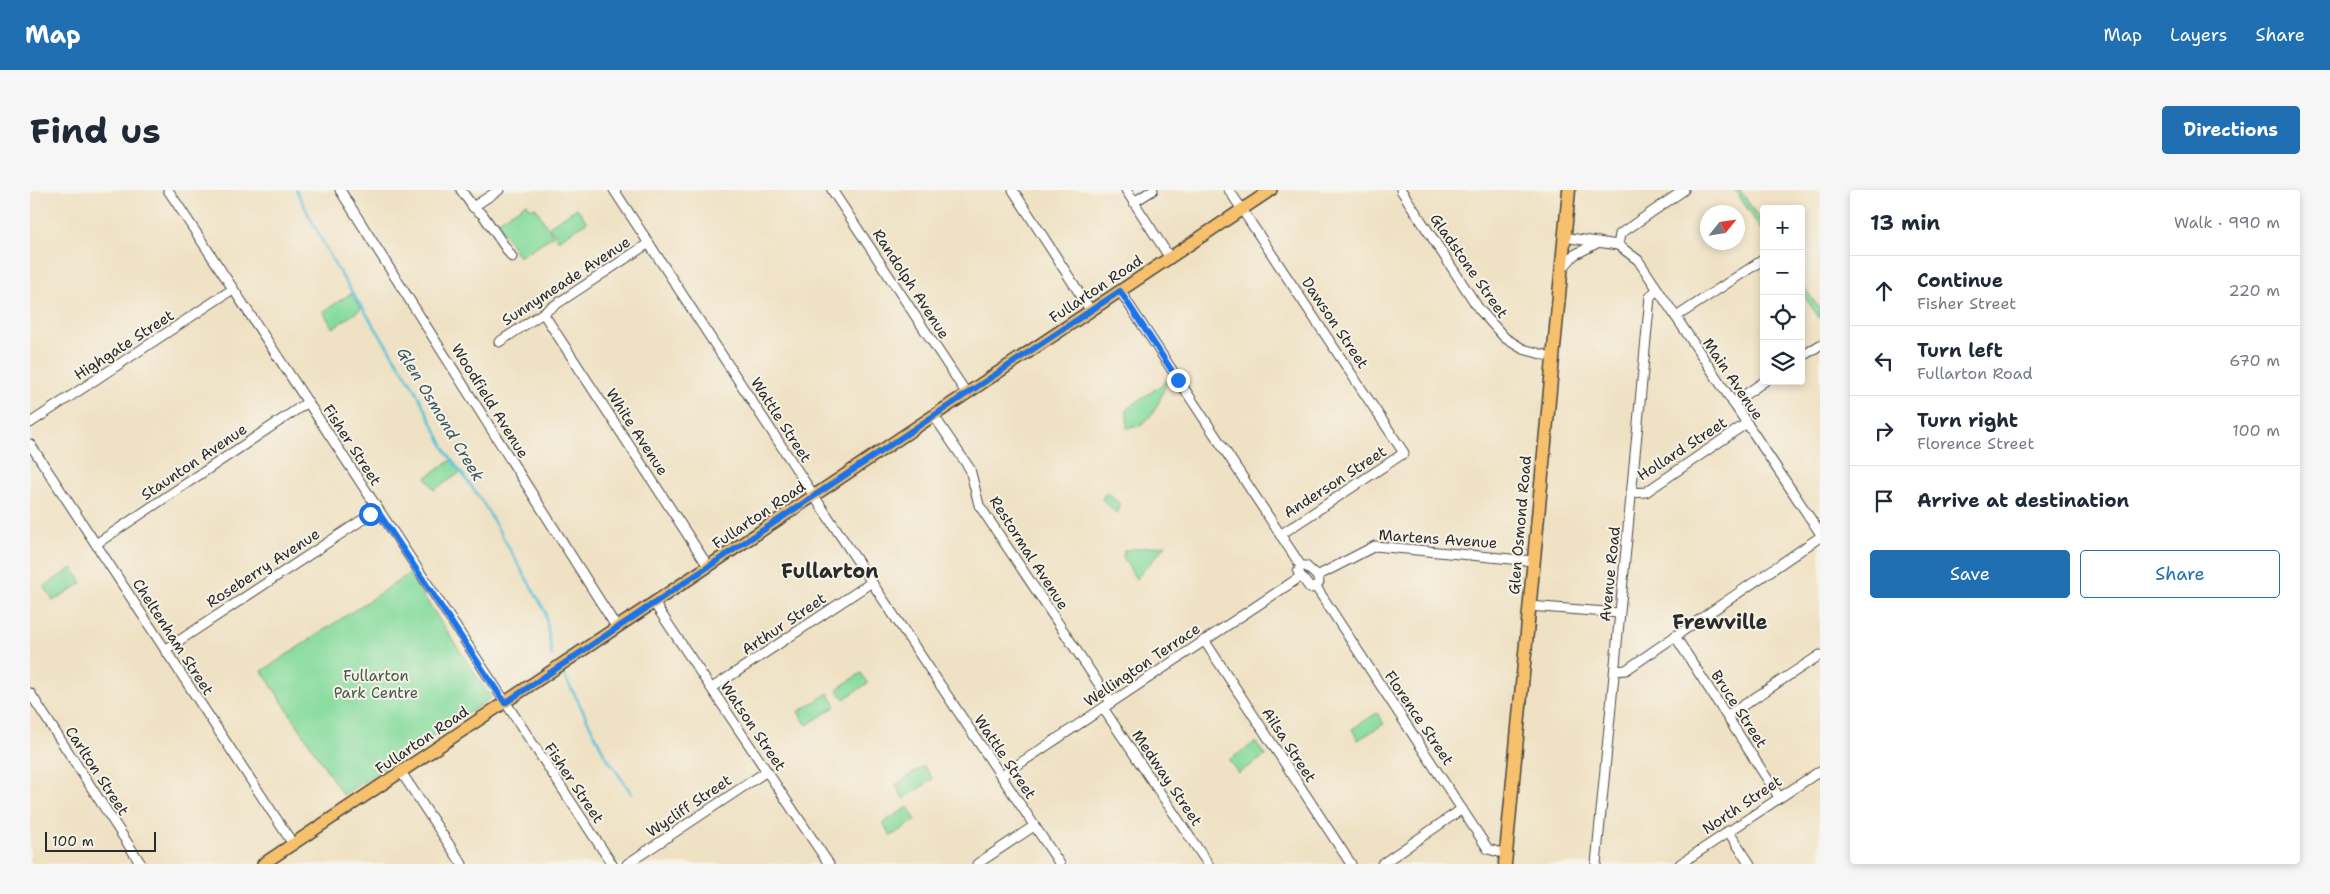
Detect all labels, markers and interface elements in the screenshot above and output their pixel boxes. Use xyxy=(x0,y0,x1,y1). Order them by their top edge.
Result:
text: Map xyxy=(25,19,81,51)
text: Map xyxy=(2104,23,2142,47)
text: Layers xyxy=(2170,23,2227,47)
text: Share xyxy=(2255,23,2305,47)
button: Directions xyxy=(2162,106,2300,154)
text: Find us xyxy=(30,107,161,154)
north arrow xyxy=(1700,205,1745,250)
map controls xyxy=(1760,205,1805,385)
button: + xyxy=(1760,205,1805,250)
text: 13 min xyxy=(1870,209,1940,237)
street label: Gladstone Street xyxy=(1425,210,1513,322)
text: Walk · 990 m xyxy=(2174,212,2280,233)
street label: Randolph Avenue xyxy=(868,225,954,343)
street label: Sunnymeade Avenue xyxy=(498,232,634,330)
street label: Fullarton Road xyxy=(1045,250,1147,328)
button: − xyxy=(1760,250,1805,295)
text: Continue xyxy=(1917,268,2003,293)
street label: Dawson Street xyxy=(1297,273,1373,373)
icon: ahead xyxy=(1870,277,1898,305)
text: 220 m xyxy=(2228,280,2280,301)
text: Fisher Street xyxy=(1917,293,2016,314)
button: locate xyxy=(1760,295,1805,340)
street label: Highgate Street xyxy=(70,305,178,385)
street label: Main Avenue xyxy=(1698,334,1768,424)
text: Turn left xyxy=(1917,338,2003,363)
street label: Woodfield Avenue xyxy=(447,340,533,462)
button: layers xyxy=(1760,340,1805,385)
water label: Glen Osmond Creek xyxy=(392,343,489,485)
icon: left xyxy=(1870,347,1898,375)
text: 670 m xyxy=(2229,350,2280,371)
text: Fullarton Road xyxy=(1917,363,2033,384)
route end xyxy=(1167,369,1190,392)
street label: Wattle Street xyxy=(746,374,816,466)
street label: White Avenue xyxy=(601,385,673,479)
street label: Fisher Street xyxy=(318,401,386,489)
text: Turn right xyxy=(1917,408,2018,433)
street label: Hollard Street xyxy=(1633,413,1731,485)
icon: right xyxy=(1870,417,1898,445)
street label: Staunton Avenue xyxy=(137,419,251,505)
text: 100 m xyxy=(2232,420,2280,441)
text: Florence Street xyxy=(1917,433,2034,454)
street label: Anderson Street xyxy=(1280,441,1390,523)
street label: Glen Osmond Road xyxy=(1504,454,1536,595)
street label: Fullarton Road xyxy=(708,476,810,554)
icon: arrive xyxy=(1870,487,1898,515)
text: Arrive at destination xyxy=(1917,488,2129,513)
street label: Restormal Avenue xyxy=(985,492,1073,614)
route start xyxy=(359,503,382,526)
street label: Roseberry Avenue xyxy=(202,524,324,612)
street label: Martens Avenue xyxy=(1378,525,1498,553)
street label: Avenue Road xyxy=(1595,525,1625,623)
button: Save xyxy=(1870,550,2070,598)
button: Share xyxy=(2080,550,2280,598)
district label: Fullarton xyxy=(781,558,879,584)
street label: Cheltenham Street xyxy=(128,575,218,699)
street label: Arthur Street xyxy=(738,588,830,660)
district label: Frewville xyxy=(1673,609,1767,635)
street label: Wellington Terrace xyxy=(1080,619,1204,711)
park label: Fullarton Park Centre xyxy=(334,666,418,703)
street label: Bruce Street xyxy=(1706,666,1772,752)
street label: Florence Street xyxy=(1380,667,1458,769)
street label: Watson Street xyxy=(716,677,790,775)
street label: Fullarton Road xyxy=(371,701,473,779)
street label: Ailsa Street xyxy=(1257,704,1321,786)
street label: Wattle Street xyxy=(969,711,1041,803)
street label: Carlton Street xyxy=(61,722,133,820)
street label: Medway Street xyxy=(1127,726,1207,830)
street label: Fisher Street xyxy=(540,739,608,827)
street label: Wycliff Street xyxy=(643,770,735,842)
street label: North Street xyxy=(1698,771,1786,839)
scale bar xyxy=(45,829,156,852)
text: 100 m xyxy=(52,832,94,850)

